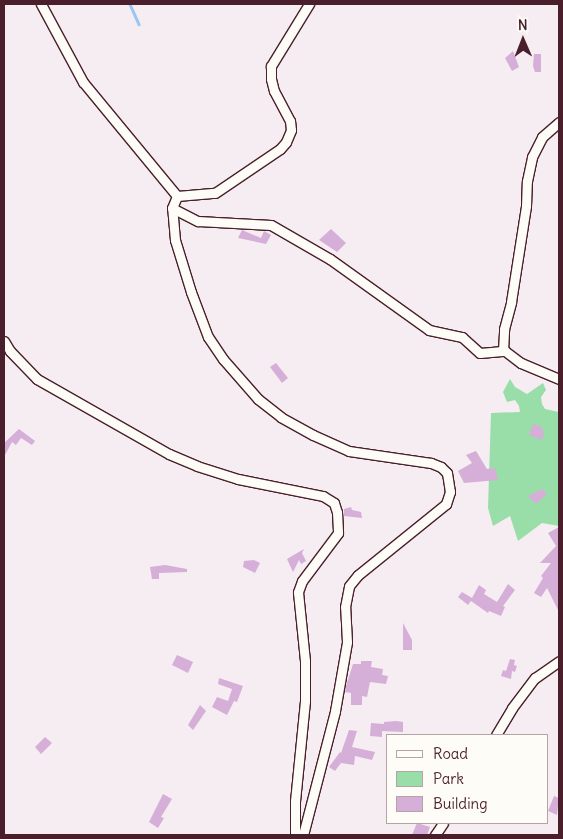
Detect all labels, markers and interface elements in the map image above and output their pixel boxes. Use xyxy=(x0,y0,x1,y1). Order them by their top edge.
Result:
north arrow xyxy=(498,15,548,65)
text: N xyxy=(518,16,528,34)
legend xyxy=(386,734,548,824)
text: Road xyxy=(433,744,468,763)
text: Park xyxy=(433,769,464,788)
text: Building xyxy=(433,794,488,813)

